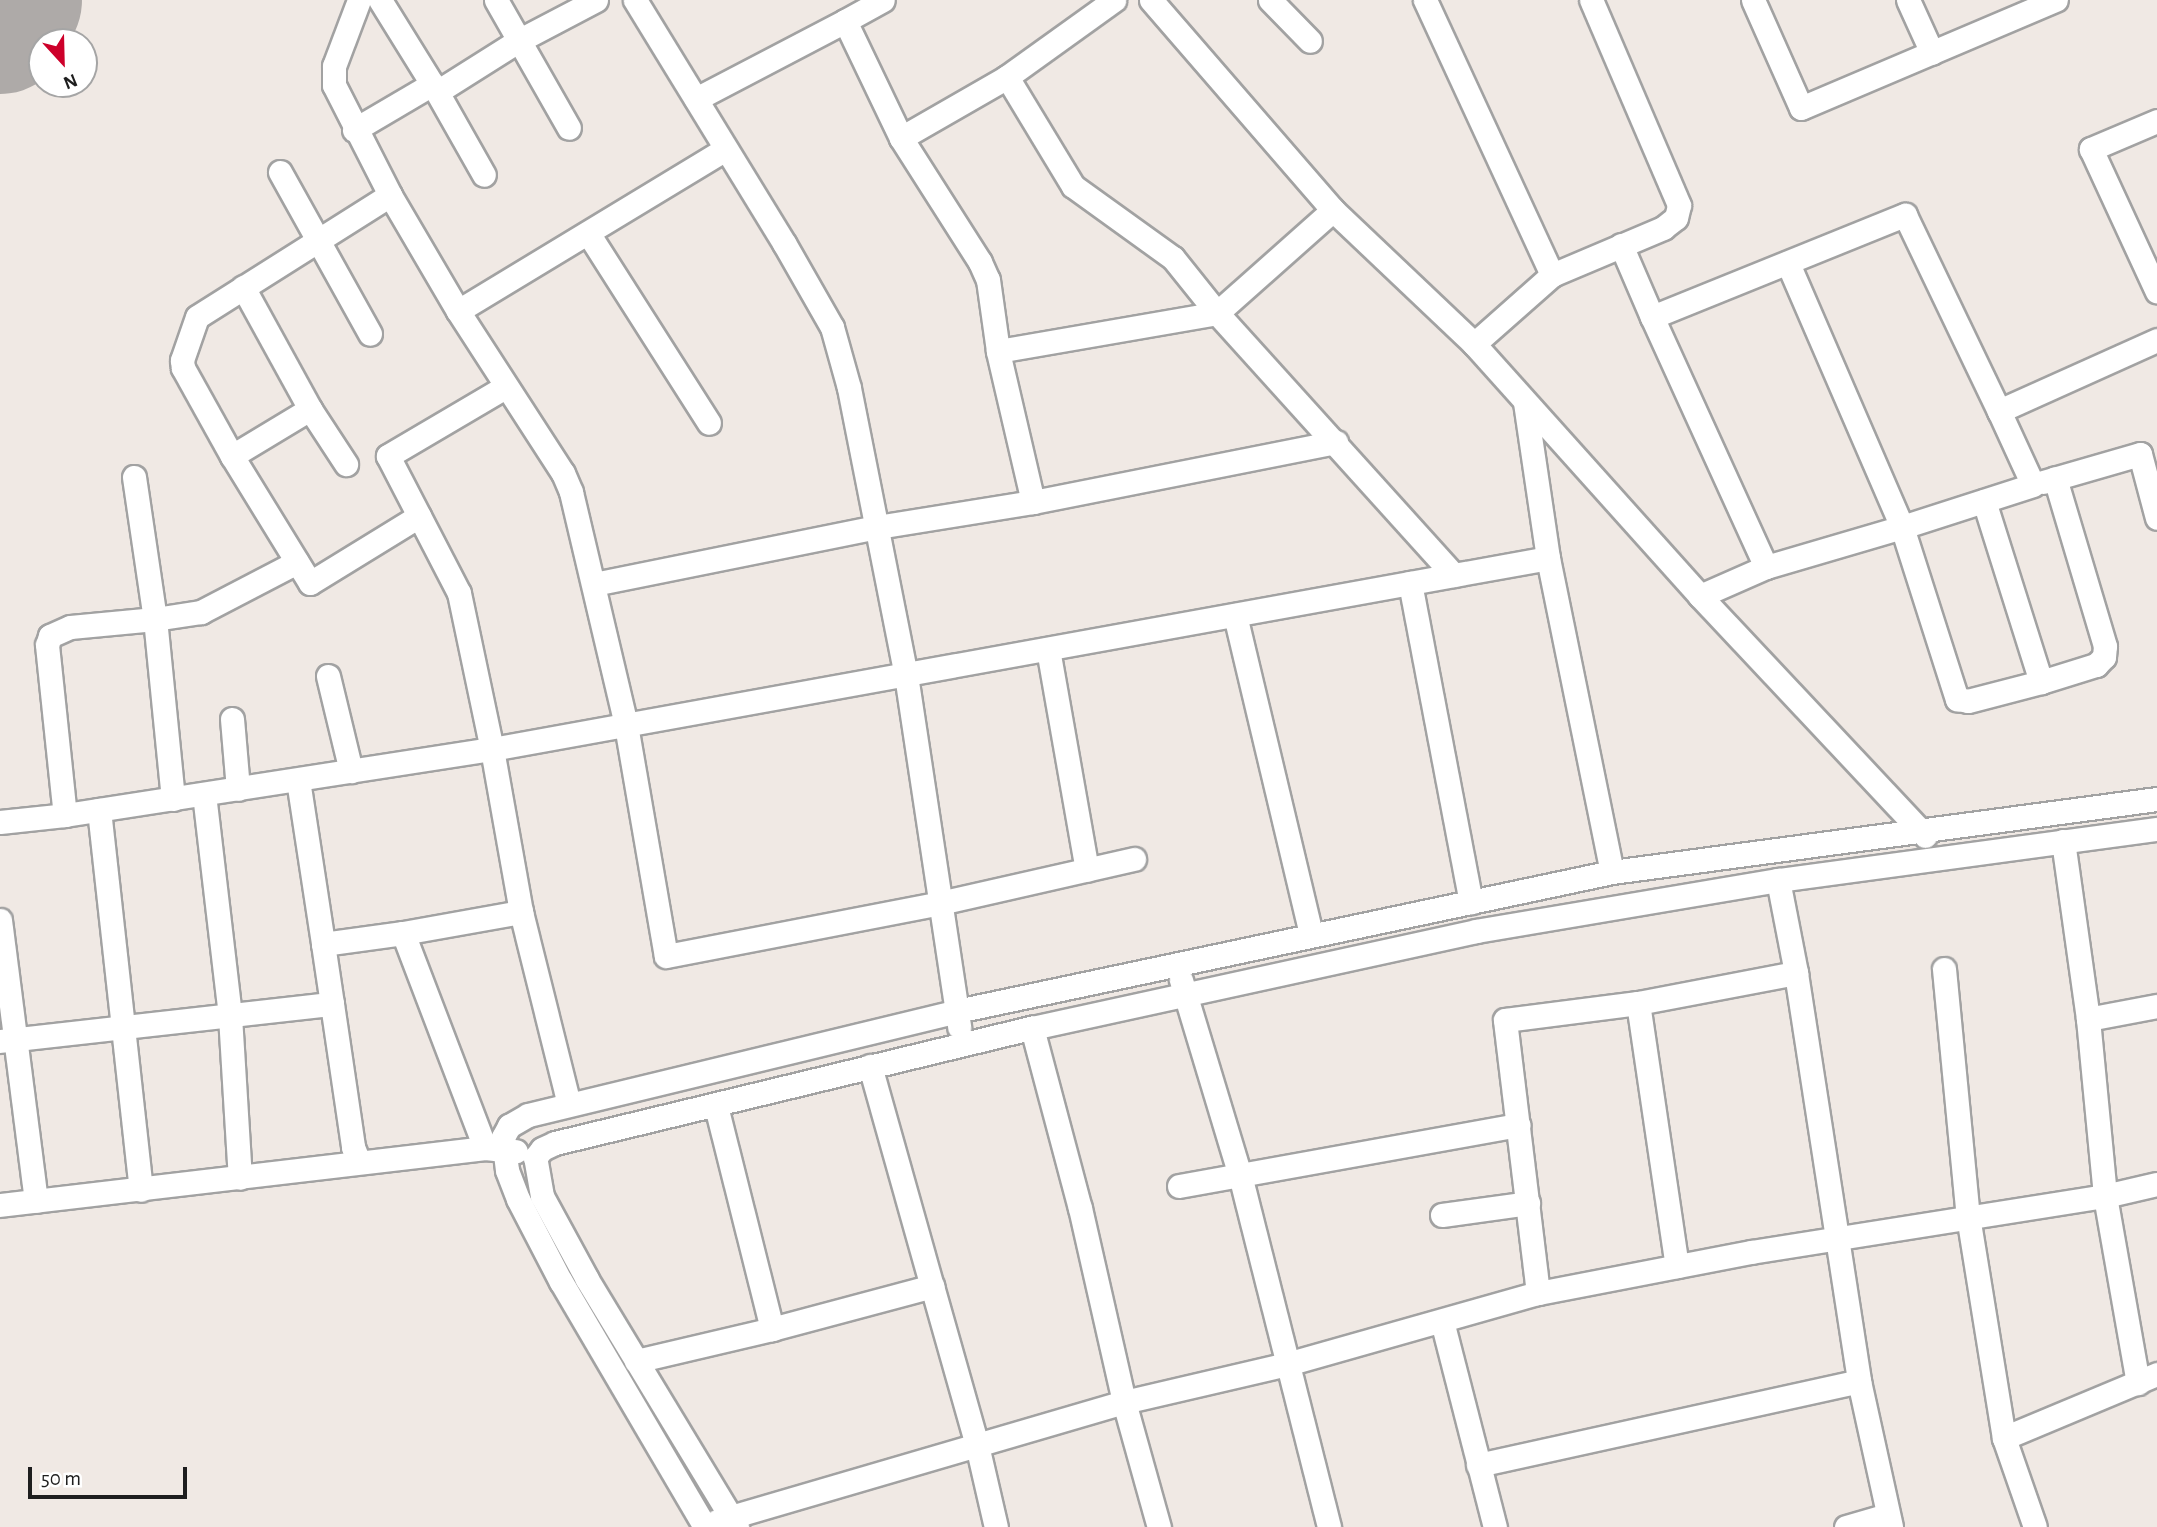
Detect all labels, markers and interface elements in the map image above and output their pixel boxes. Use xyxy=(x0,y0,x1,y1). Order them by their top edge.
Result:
north arrow xyxy=(28,28,98,98)
text: N xyxy=(61,70,80,92)
scale bar xyxy=(32,1454,191,1498)
text: 50 m xyxy=(41,1468,81,1489)

